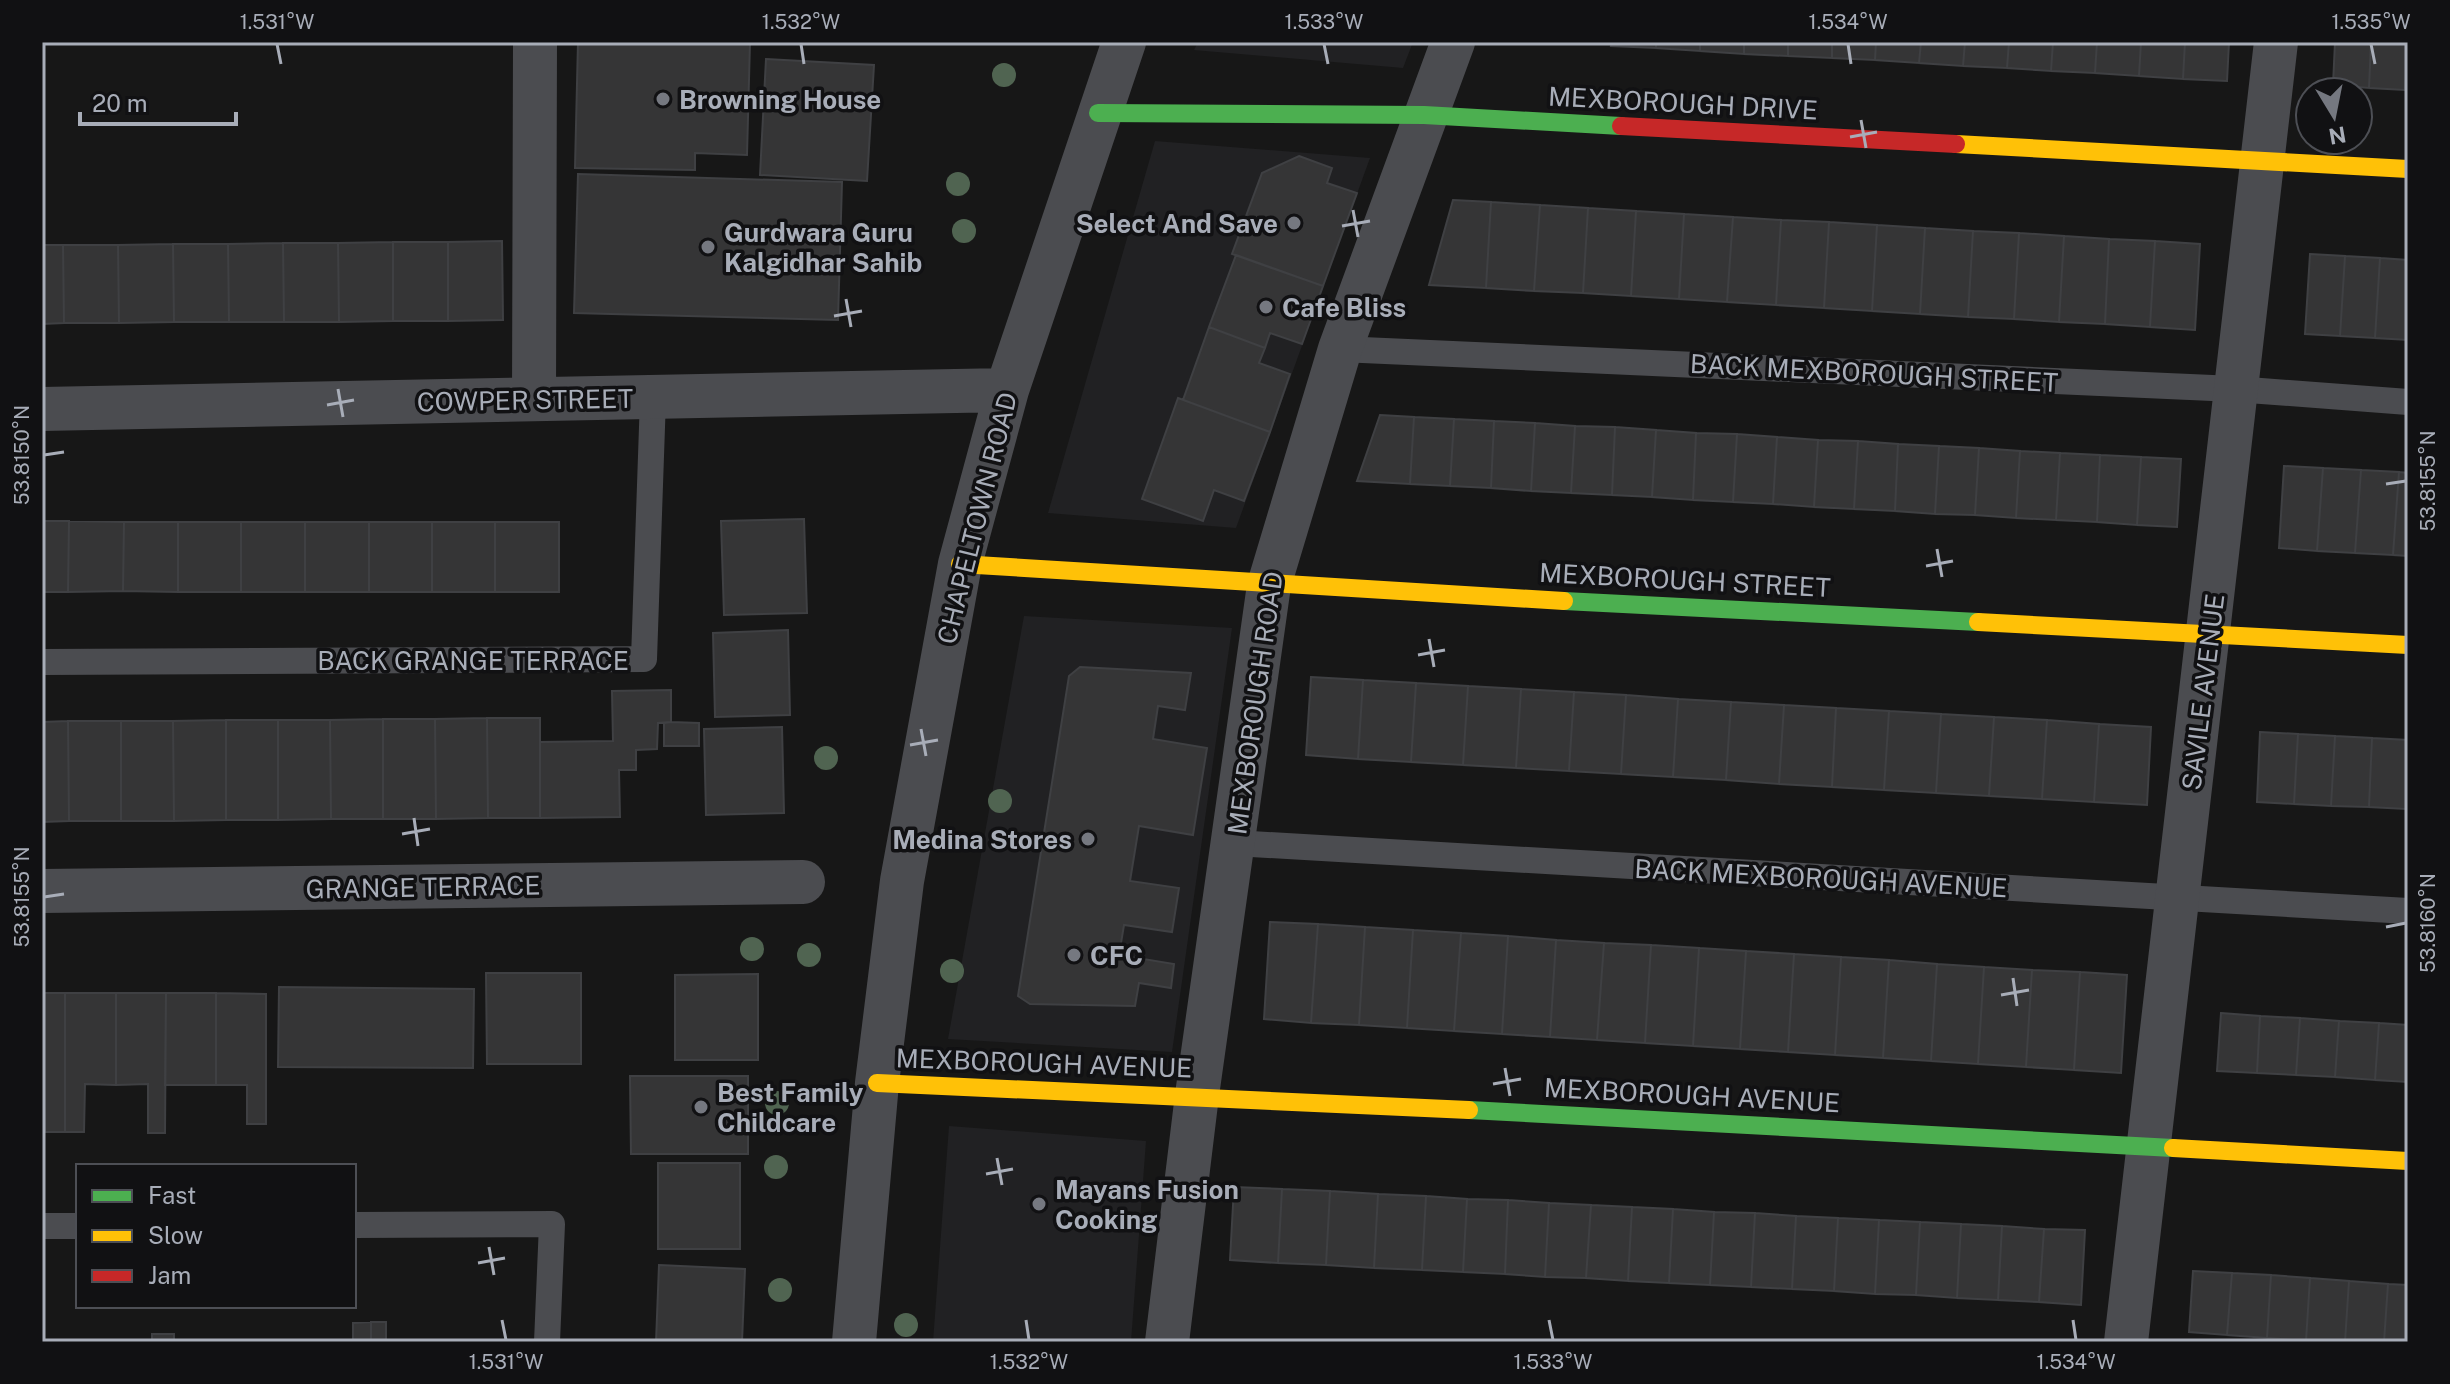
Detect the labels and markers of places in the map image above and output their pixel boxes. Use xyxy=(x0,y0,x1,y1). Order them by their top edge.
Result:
place label: Browning House xyxy=(679,84,881,115)
marker: Browning House xyxy=(654,90,672,108)
place label: Select And Save xyxy=(1076,208,1278,239)
marker: Select And Save xyxy=(1285,214,1303,232)
place label: Gurdwara Guru Kalgidhar Sahib xyxy=(724,217,922,278)
marker: Gurdwara Guru Kalgidhar Sahib xyxy=(699,238,717,256)
place label: Cafe Bliss xyxy=(1282,292,1406,323)
marker: Cafe Bliss xyxy=(1257,298,1275,316)
place label: Medina Stores xyxy=(892,824,1072,855)
marker: Medina Stores xyxy=(1079,830,1097,848)
place label: CFC xyxy=(1090,940,1143,971)
marker: CFC xyxy=(1065,946,1083,964)
place label: Best Family Childcare xyxy=(717,1077,864,1138)
marker: Best Family Childcare xyxy=(692,1098,710,1116)
place label: Mayans Fusion Cooking xyxy=(1055,1174,1239,1235)
marker: Mayans Fusion Cooking xyxy=(1030,1195,1048,1213)

